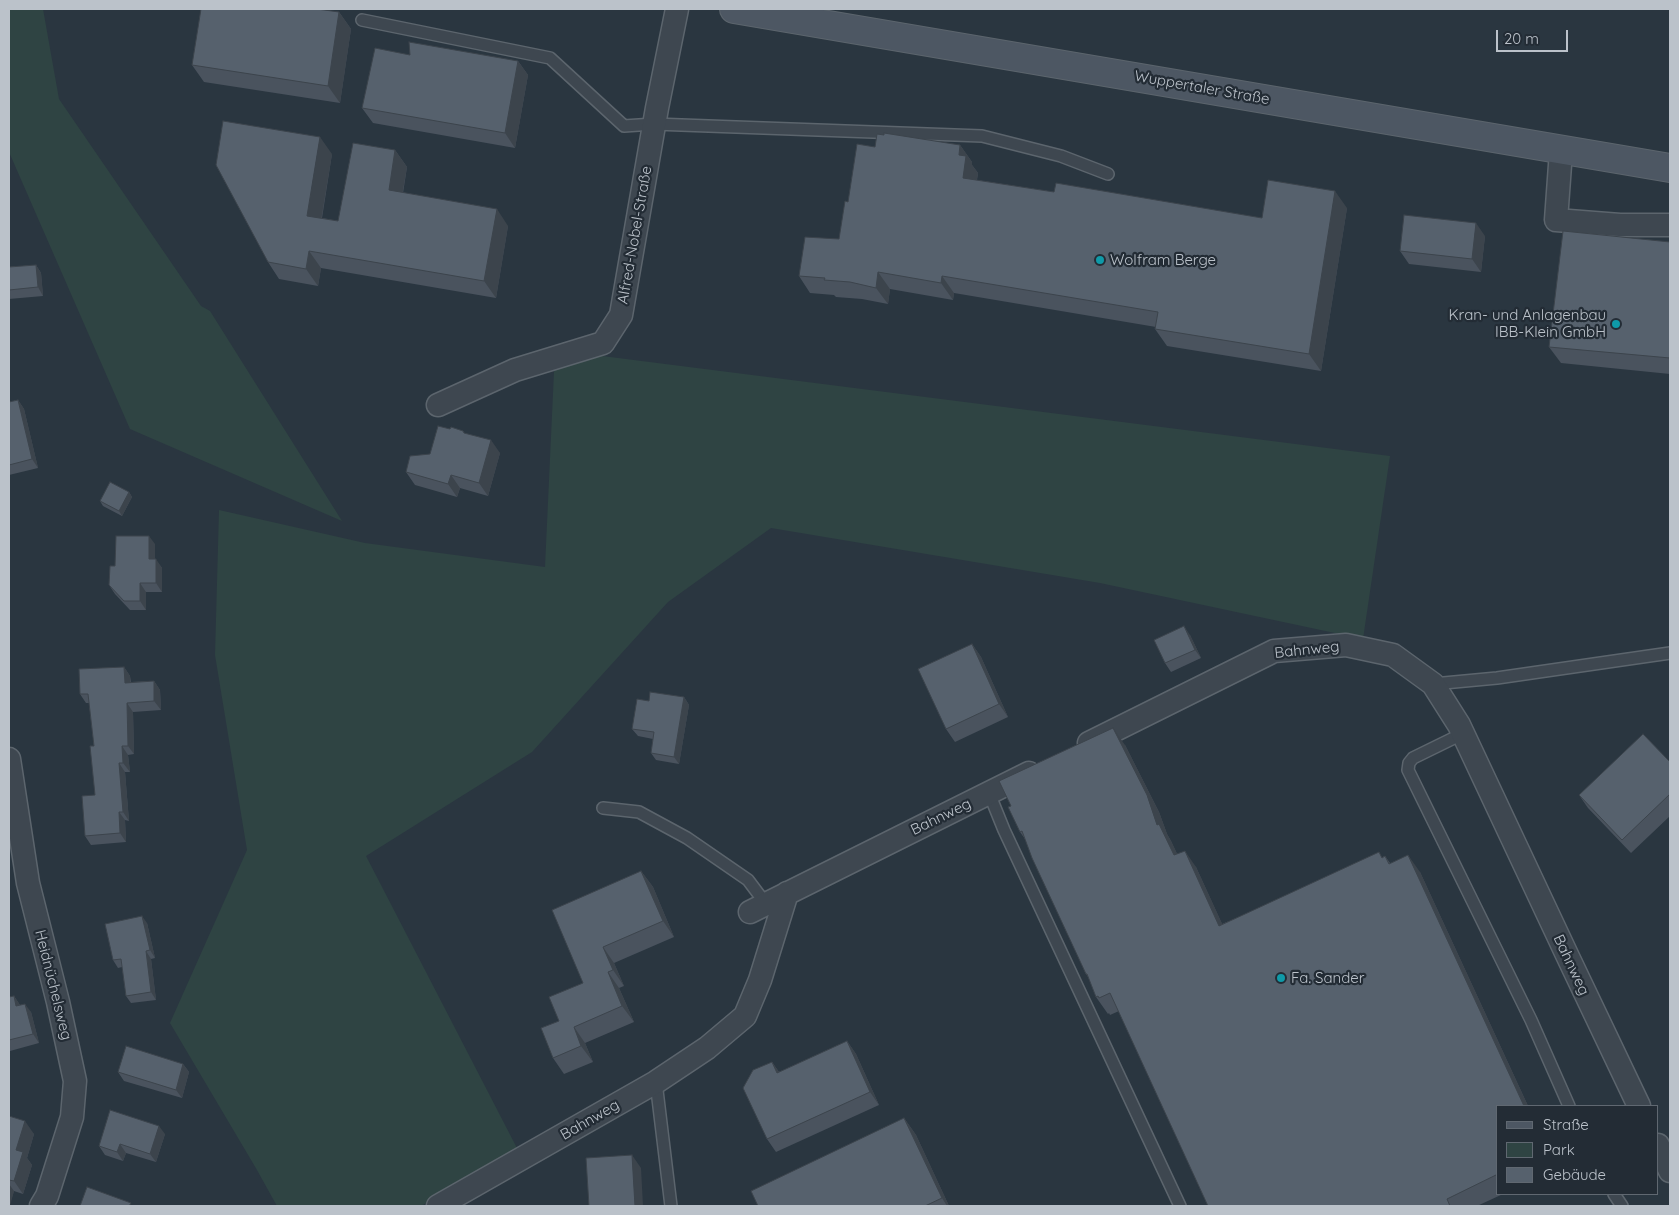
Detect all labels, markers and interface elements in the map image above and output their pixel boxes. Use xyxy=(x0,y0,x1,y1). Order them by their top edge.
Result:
scale bar xyxy=(1499,20,1572,52)
text: 20 m xyxy=(1504,29,1539,48)
street label: Wuppertaler Straße xyxy=(1133,67,1271,109)
street label: Alfred-Nobel-Straße xyxy=(614,164,656,306)
place label: Wolfram Berge xyxy=(1110,251,1216,269)
marker: Wolfram Berge xyxy=(1094,254,1106,266)
place label: Kran- und Anlagenbau IBB-Klein GmbH xyxy=(1449,306,1606,341)
marker: Kran- und Anlagenbau IBB-Klein GmbH xyxy=(1610,318,1622,330)
street label: Bahnweg xyxy=(1274,638,1340,662)
street label: Bahnweg xyxy=(908,795,974,839)
street label: Heidnüchelsweg xyxy=(31,928,75,1042)
street label: Bahnweg xyxy=(1549,932,1593,998)
place label: Fa. Sander xyxy=(1291,969,1365,987)
marker: Fa. Sander xyxy=(1275,972,1287,984)
street label: Bahnweg xyxy=(557,1096,623,1144)
legend xyxy=(1496,1105,1659,1195)
text: Straße xyxy=(1543,1115,1589,1134)
text: Park xyxy=(1543,1140,1575,1159)
text: Gebäude xyxy=(1543,1165,1606,1184)

